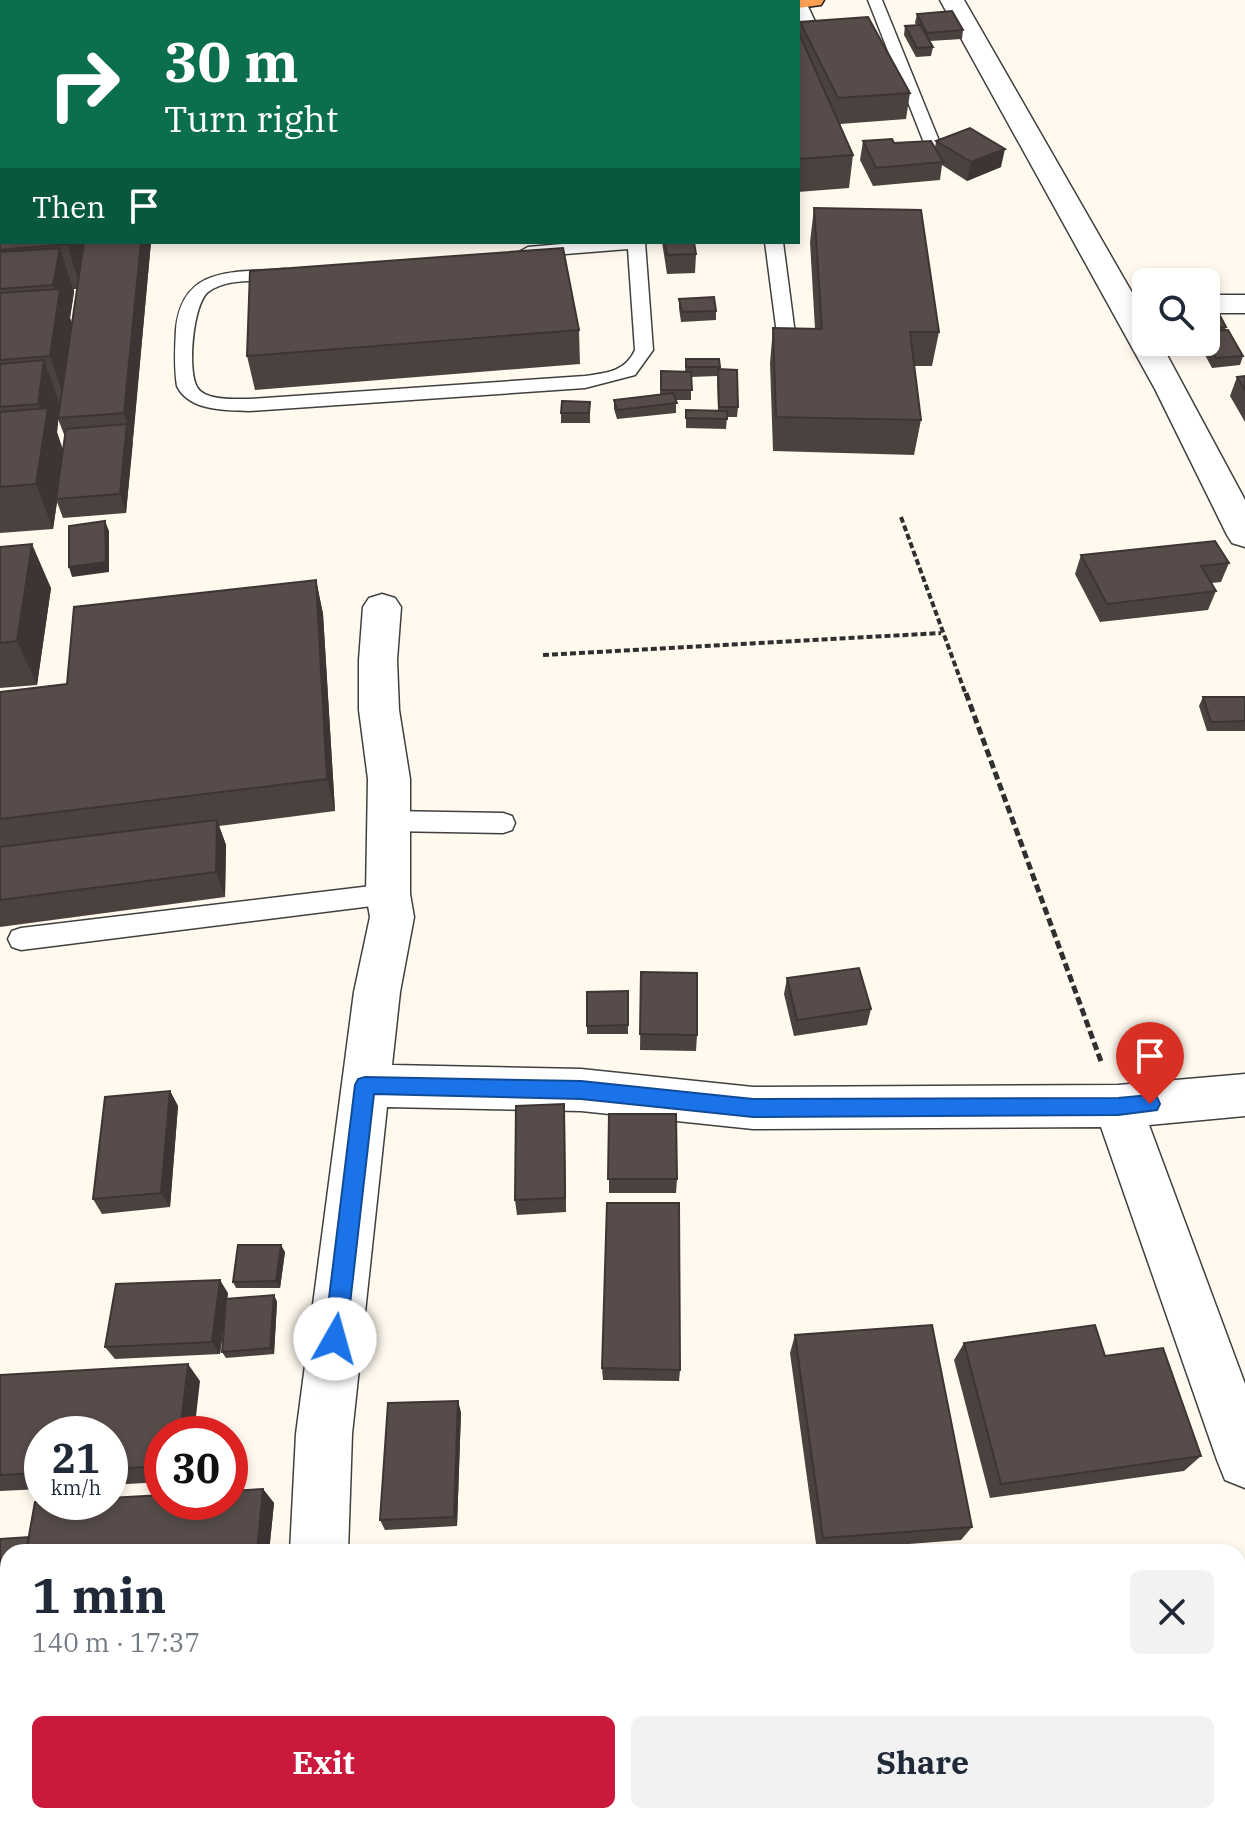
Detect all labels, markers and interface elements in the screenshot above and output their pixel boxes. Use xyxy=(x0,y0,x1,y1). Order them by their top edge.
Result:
text: 30 m xyxy=(164,25,299,97)
icon: right xyxy=(32,32,136,136)
text: Turn right xyxy=(164,95,338,142)
icon: arrive xyxy=(122,184,166,228)
text: Then xyxy=(32,187,106,226)
map controls xyxy=(1132,268,1220,356)
button: search xyxy=(1132,268,1220,356)
pin xyxy=(1116,1022,1184,1104)
icon: arrive xyxy=(1128,1034,1172,1078)
position arrow xyxy=(293,1297,377,1381)
speed limit sign: 30 xyxy=(144,1416,248,1520)
text: 21 xyxy=(52,1432,100,1484)
text: km/h xyxy=(51,1474,101,1501)
text: 1 min xyxy=(32,1564,166,1626)
button: close xyxy=(1130,1570,1214,1654)
text: 140 m · 17:37 xyxy=(32,1625,200,1659)
button: Exit xyxy=(32,1716,615,1808)
button: Share xyxy=(631,1716,1214,1808)

